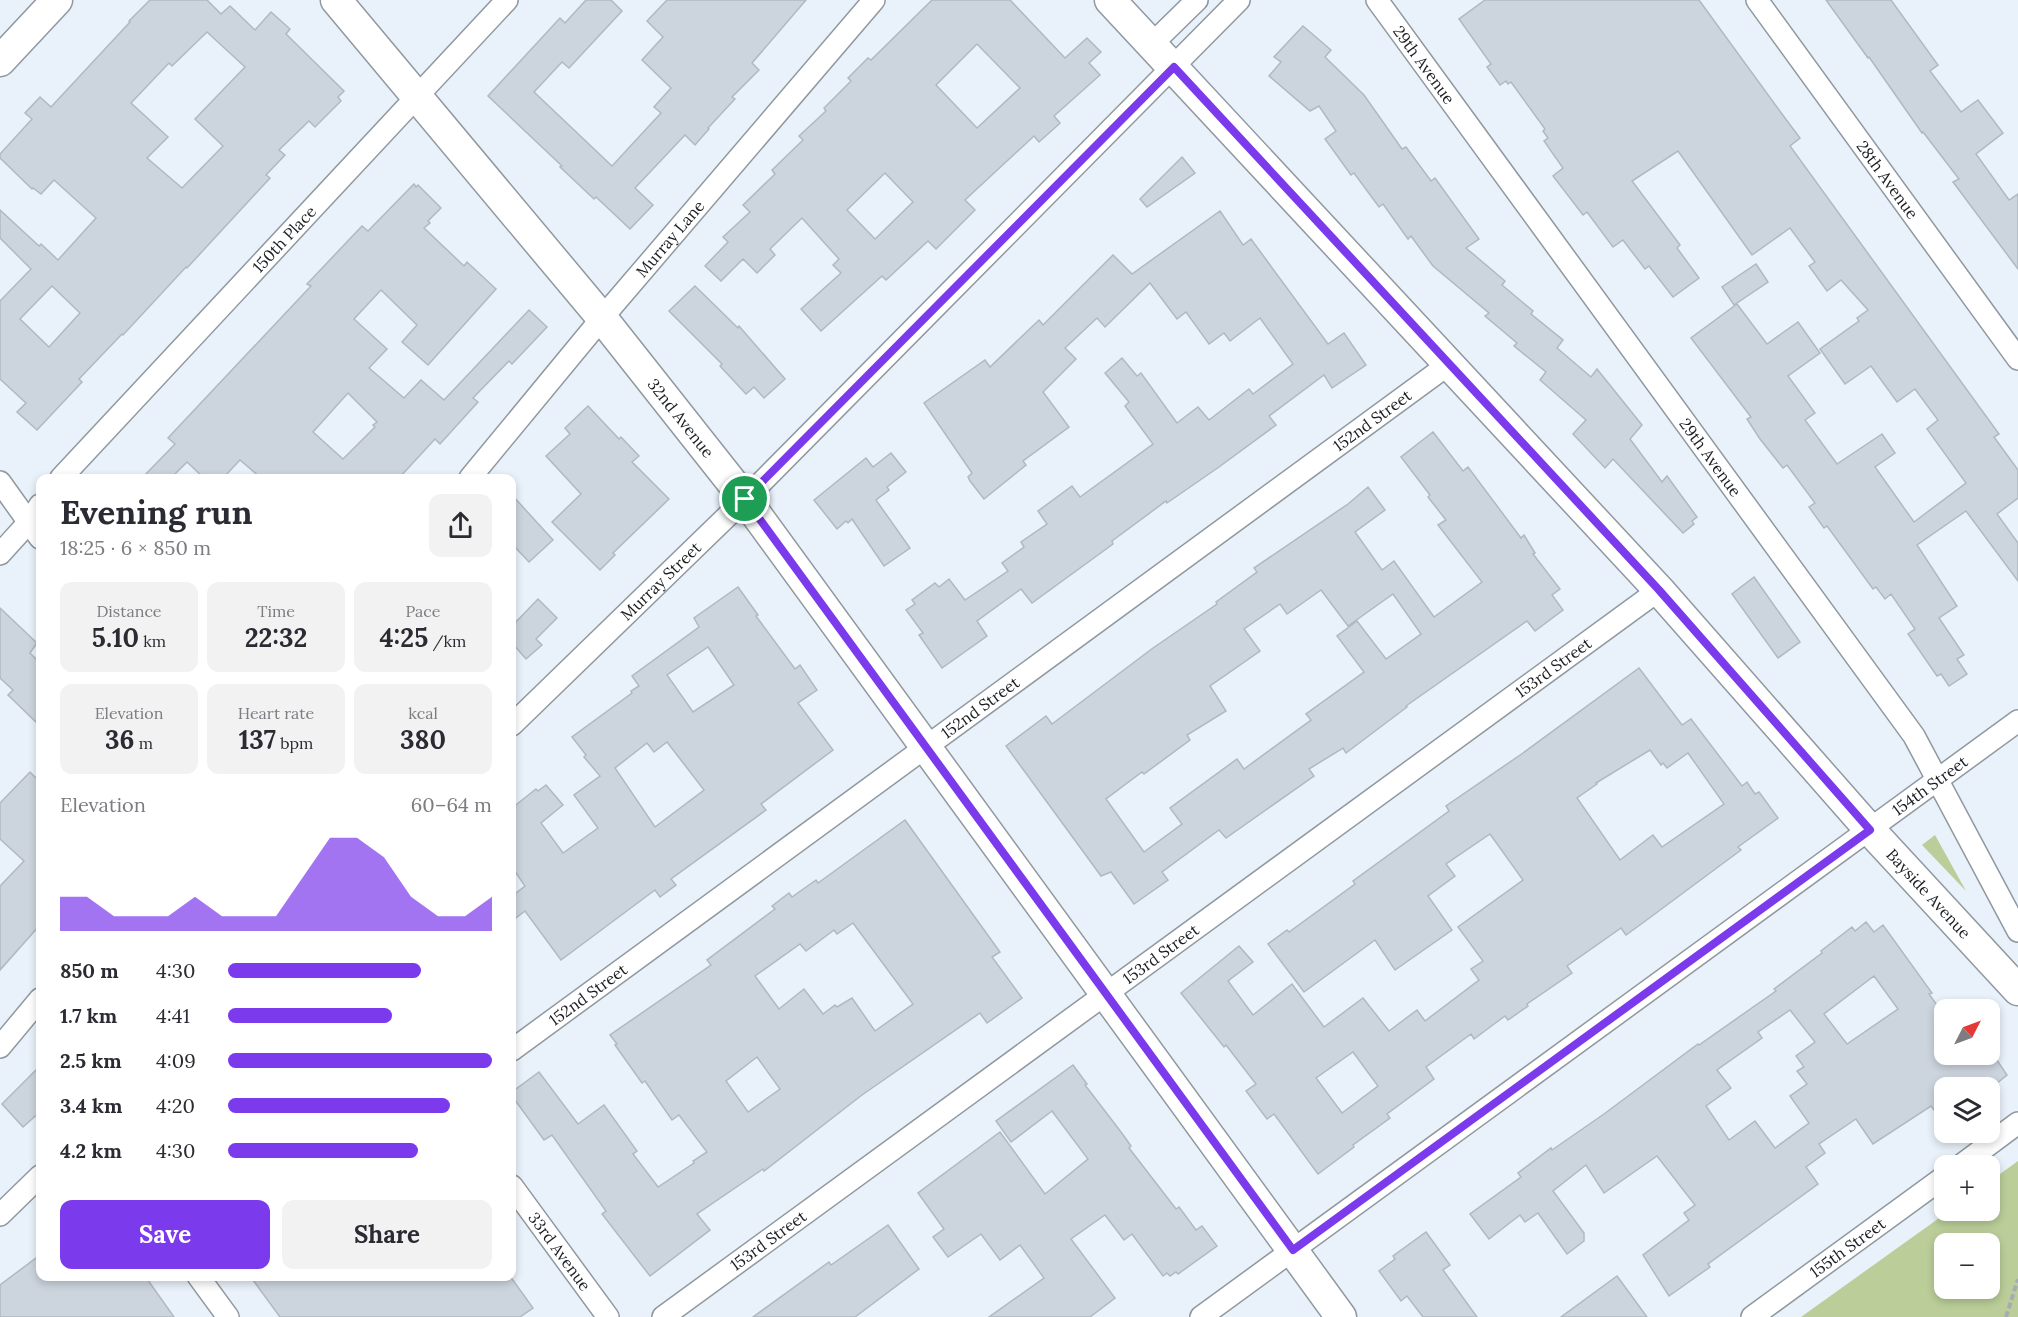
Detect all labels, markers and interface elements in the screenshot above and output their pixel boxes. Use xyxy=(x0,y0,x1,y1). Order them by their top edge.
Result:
street label: 29th Avenue xyxy=(1389,21,1460,108)
street label: 28th Avenue xyxy=(1852,136,1923,223)
street label: Murray Lane xyxy=(631,196,709,281)
street label: 150th Place xyxy=(248,201,320,276)
street label: 32nd Avenue xyxy=(644,374,719,462)
street label: 152nd Street xyxy=(1329,385,1416,456)
street label: 29th Avenue xyxy=(1675,414,1746,501)
pin xyxy=(719,473,770,524)
icon: arrive xyxy=(728,482,761,515)
text: Evening run xyxy=(60,491,252,533)
button: share xyxy=(429,494,492,557)
text: 18:25 · 6 × 850 m xyxy=(60,535,211,560)
street label: Murray Street xyxy=(616,537,706,624)
text: Distance xyxy=(96,601,162,621)
text: Time xyxy=(257,601,295,621)
text: Pace xyxy=(406,601,440,621)
text: 5.10 xyxy=(92,621,139,654)
text: 22:32 xyxy=(245,621,307,654)
text: 4:25 xyxy=(380,621,428,654)
text: km xyxy=(139,631,166,651)
text: /km xyxy=(428,631,466,651)
street label: 153rd Street xyxy=(1511,632,1596,702)
street label: 152nd Street xyxy=(937,672,1024,743)
text: Elevation xyxy=(95,703,163,723)
text: Heart rate xyxy=(238,703,314,723)
text: kcal xyxy=(408,703,438,723)
text: 36 xyxy=(105,723,135,756)
text: 137 xyxy=(239,723,276,756)
text: 380 xyxy=(400,723,446,756)
text: m xyxy=(135,733,153,753)
text: bpm xyxy=(276,733,313,753)
street label: 154th Street xyxy=(1888,751,1972,820)
text: Elevation xyxy=(60,792,146,817)
text: 60–64 m xyxy=(411,792,492,817)
street label: Bayside Avenue xyxy=(1882,844,1975,943)
street label: 153rd Street xyxy=(1119,919,1203,988)
text: 850 m xyxy=(60,958,119,983)
text: 4:30 xyxy=(156,958,195,983)
street label: 152nd Street xyxy=(545,959,632,1030)
north arrow xyxy=(1934,999,2000,1065)
map controls xyxy=(1934,999,2000,1299)
text: 1.7 km xyxy=(60,1003,117,1028)
text: 4:41 xyxy=(156,1003,190,1028)
text: 2.5 km xyxy=(60,1048,122,1073)
text: 4:09 xyxy=(156,1048,196,1073)
button: layers xyxy=(1934,1077,2000,1143)
text: 3.4 km xyxy=(60,1093,122,1118)
text: 4:20 xyxy=(156,1093,195,1118)
text: 4.2 km xyxy=(60,1138,122,1163)
text: 4:30 xyxy=(156,1138,195,1163)
button: + xyxy=(1934,1155,2000,1221)
button: Save xyxy=(60,1200,270,1269)
button: Share xyxy=(282,1200,492,1269)
street label: 153rd Street xyxy=(726,1205,811,1275)
street label: 33rd Avenue xyxy=(524,1208,596,1295)
street label: 155th Street xyxy=(1806,1213,1890,1282)
button: − xyxy=(1934,1233,2000,1299)

